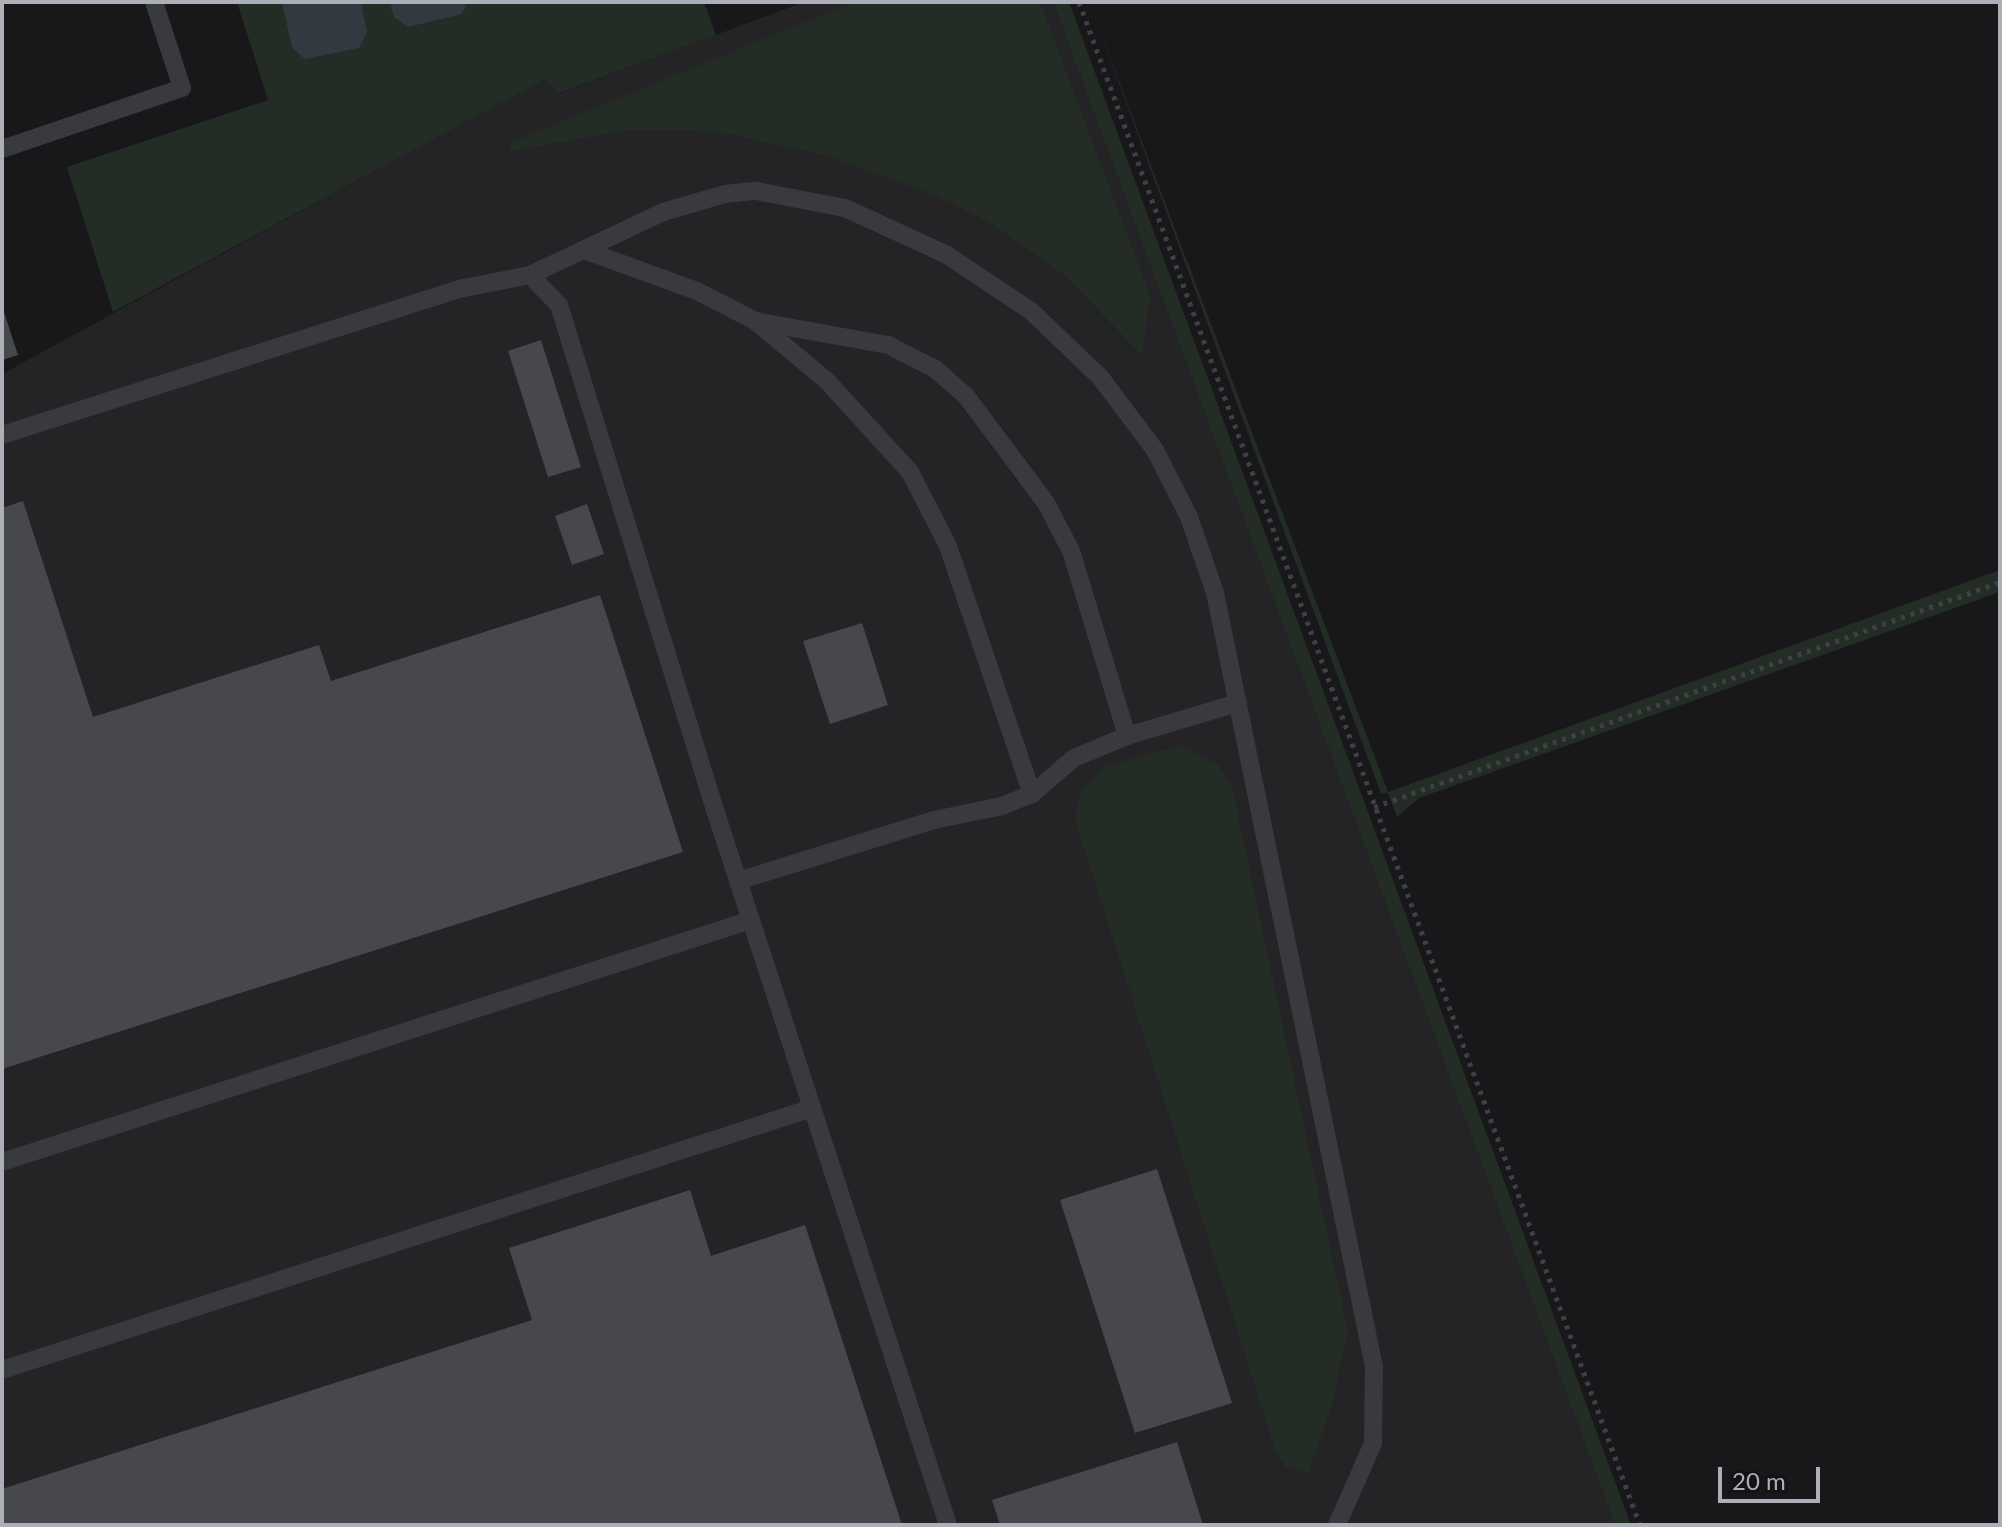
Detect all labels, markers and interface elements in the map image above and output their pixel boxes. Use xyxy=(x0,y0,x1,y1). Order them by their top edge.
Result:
scale bar xyxy=(1722,1451,1824,1501)
text: 20 m xyxy=(1732,1466,1786,1495)

